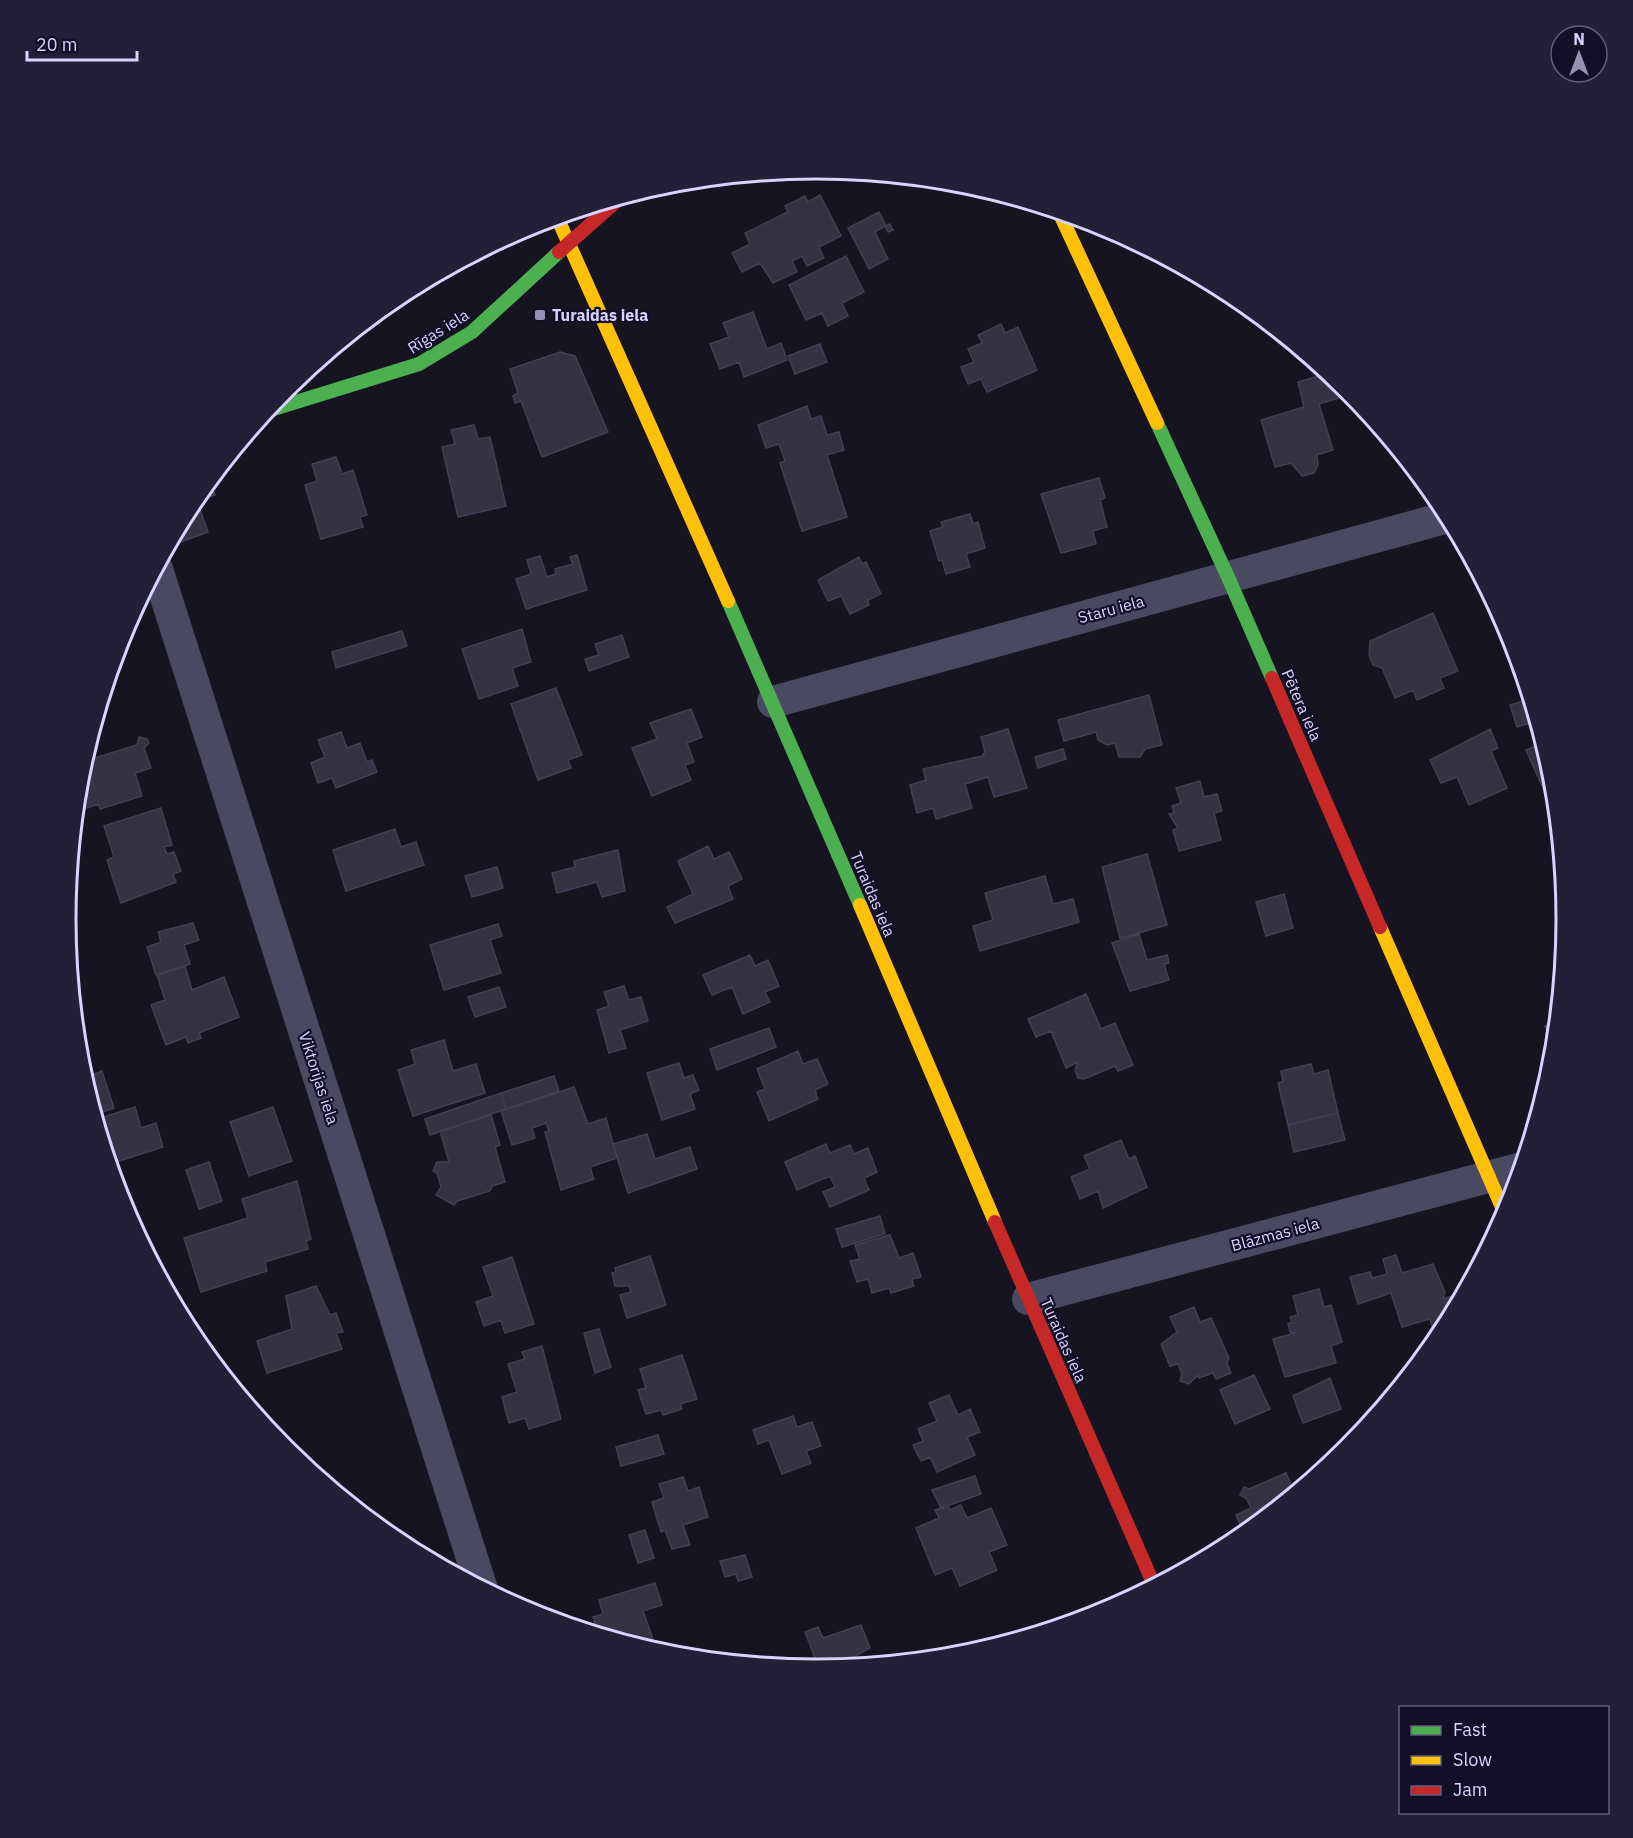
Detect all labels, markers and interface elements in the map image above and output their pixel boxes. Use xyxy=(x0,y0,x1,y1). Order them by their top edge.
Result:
scale bar xyxy=(27,24,136,62)
north arrow xyxy=(1549,24,1609,84)
text: N xyxy=(1573,29,1585,49)
text: 20 m xyxy=(36,33,78,56)
street label: Rīgas iela xyxy=(404,304,473,358)
place label: Turaidas iela xyxy=(552,305,648,325)
marker: Turaidas iela xyxy=(533,308,547,322)
street label: Staru iela xyxy=(1076,590,1147,627)
street label: Pētera iela xyxy=(1277,666,1327,744)
street label: Turaidas iela xyxy=(846,848,900,940)
street label: Viktorijas iela xyxy=(295,1029,344,1127)
street label: Blāzmas iela xyxy=(1229,1213,1322,1255)
street label: Turaidas iela xyxy=(1036,1294,1092,1386)
legend xyxy=(1399,1706,1609,1814)
text: Fast xyxy=(1453,1718,1487,1741)
text: Slow xyxy=(1453,1748,1492,1771)
text: Jam xyxy=(1453,1778,1488,1801)

